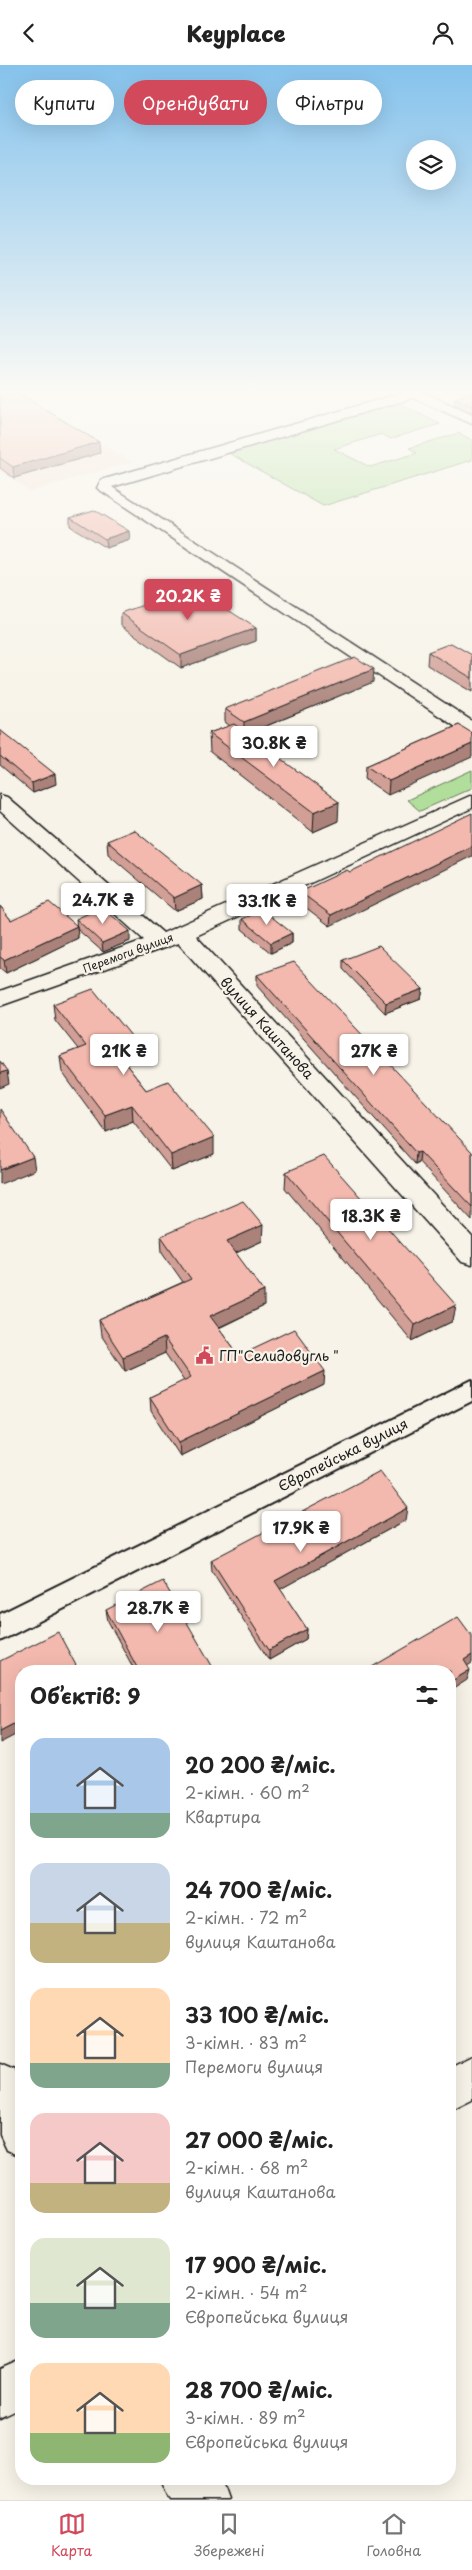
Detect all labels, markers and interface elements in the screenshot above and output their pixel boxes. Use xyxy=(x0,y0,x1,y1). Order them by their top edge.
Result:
text: Keyplace xyxy=(186,16,286,49)
icon: back xyxy=(15,19,43,47)
icon: person xyxy=(429,19,457,47)
chip: Купити xyxy=(15,80,114,125)
chip: Орендувати xyxy=(124,80,267,125)
chip: Фільтри xyxy=(277,80,382,125)
map controls xyxy=(406,140,456,190)
button: layers xyxy=(406,140,456,190)
pin: 20.2K ₴ xyxy=(142,579,234,621)
text: 20.2K ₴ xyxy=(155,583,221,607)
pin: 30.8K ₴ xyxy=(228,725,320,768)
text: 30.8K ₴ xyxy=(242,730,307,754)
pin: 24.7K ₴ xyxy=(57,883,149,925)
pin: 33.1K ₴ xyxy=(221,883,313,926)
text: 24.7K ₴ xyxy=(72,887,134,911)
text: 33.1K ₴ xyxy=(237,888,297,912)
street label: Перемоги вулиця xyxy=(80,928,175,977)
street label: вулиця Каштанова xyxy=(216,972,319,1084)
pin: 21K ₴ xyxy=(89,1033,159,1076)
pin: 27K ₴ xyxy=(339,1033,409,1076)
text: 21K ₴ xyxy=(101,1038,147,1062)
text: 27K ₴ xyxy=(350,1038,398,1062)
pin: 18.3K ₴ xyxy=(325,1199,417,1241)
text: 18.3K ₴ xyxy=(341,1203,401,1227)
place label: ГП"Селидовугль " xyxy=(219,1345,339,1366)
public building icon: ГП"Селидовугль " xyxy=(195,1346,215,1366)
street label: Європейська вулиця xyxy=(274,1413,411,1496)
pin: 17.9K ₴ xyxy=(255,1511,347,1553)
text: 17.9K ₴ xyxy=(273,1515,329,1539)
pin: 28.7K ₴ xyxy=(112,1591,204,1633)
text: 28.7K ₴ xyxy=(127,1595,189,1619)
text: Об’єктів: 9 xyxy=(30,1679,141,1711)
icon: filters xyxy=(413,1681,441,1709)
text: 20 200 ₴/міс. xyxy=(185,1748,336,1780)
icon: home xyxy=(70,1758,130,1818)
text: 2-кімн. · 60 m² xyxy=(185,1780,310,1804)
text: Квартира xyxy=(185,1804,260,1828)
text: 24 700 ₴/міс. xyxy=(185,1873,332,1905)
icon: home xyxy=(70,1883,130,1943)
text: 2-кімн. · 72 m² xyxy=(185,1905,307,1929)
text: вулиця Каштанова xyxy=(185,1929,336,1953)
text: 33 100 ₴/міс. xyxy=(185,1998,329,2030)
icon: home xyxy=(70,2008,130,2068)
text: 3-кімн. · 83 m² xyxy=(185,2030,307,2054)
text: Перемоги вулиця xyxy=(185,2054,323,2078)
text: 27 000 ₴/міс. xyxy=(185,2123,333,2155)
icon: home xyxy=(70,2133,130,2193)
text: 2-кімн. · 68 m² xyxy=(185,2155,308,2179)
text: вулиця Каштанова xyxy=(185,2179,336,2203)
text: 17 900 ₴/міс. xyxy=(185,2248,327,2280)
icon: home xyxy=(70,2258,130,2318)
text: 2-кімн. · 54 m² xyxy=(185,2280,307,2304)
text: Європейська вулиця xyxy=(185,2304,348,2328)
text: 28 700 ₴/міс. xyxy=(185,2373,333,2405)
icon: home xyxy=(70,2383,130,2443)
text: 3-кімн. · 89 m² xyxy=(185,2405,305,2429)
text: Європейська вулиця xyxy=(185,2429,348,2453)
tab: Карта xyxy=(51,2510,92,2561)
tab: Збережені xyxy=(194,2510,265,2561)
tab: Головна xyxy=(367,2510,421,2561)

